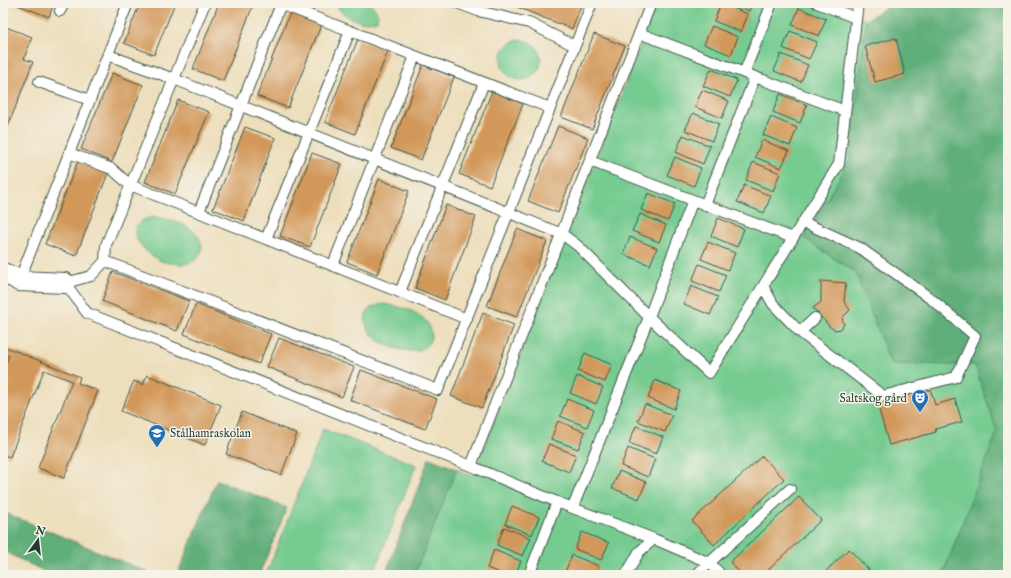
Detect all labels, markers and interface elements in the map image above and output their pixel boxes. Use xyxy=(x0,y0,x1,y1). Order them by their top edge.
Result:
theatre icon: Saltskog gård xyxy=(910,388,930,413)
place label: Saltskog gård xyxy=(840,391,908,406)
school or university icon: Stålhamraskolan xyxy=(147,423,167,448)
place label: Stålhamraskolan xyxy=(170,426,252,441)
north arrow xyxy=(18,520,58,560)
text: N xyxy=(33,523,47,539)

